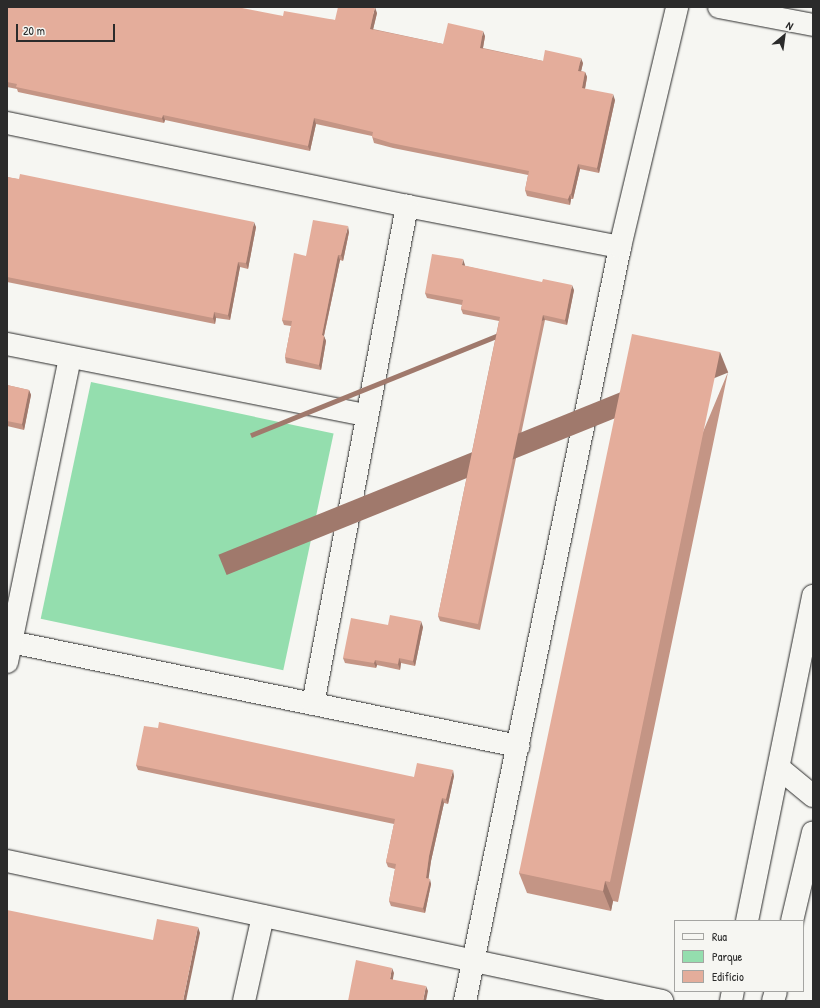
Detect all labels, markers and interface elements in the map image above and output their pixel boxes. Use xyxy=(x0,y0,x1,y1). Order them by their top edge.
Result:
scale bar xyxy=(18,16,117,42)
north arrow xyxy=(764,16,804,56)
text: N xyxy=(784,18,796,33)
text: 20 m xyxy=(23,22,45,39)
legend xyxy=(674,920,804,992)
text: Rua xyxy=(712,928,727,945)
text: Parque xyxy=(712,948,742,965)
text: Edifício xyxy=(712,968,744,985)

